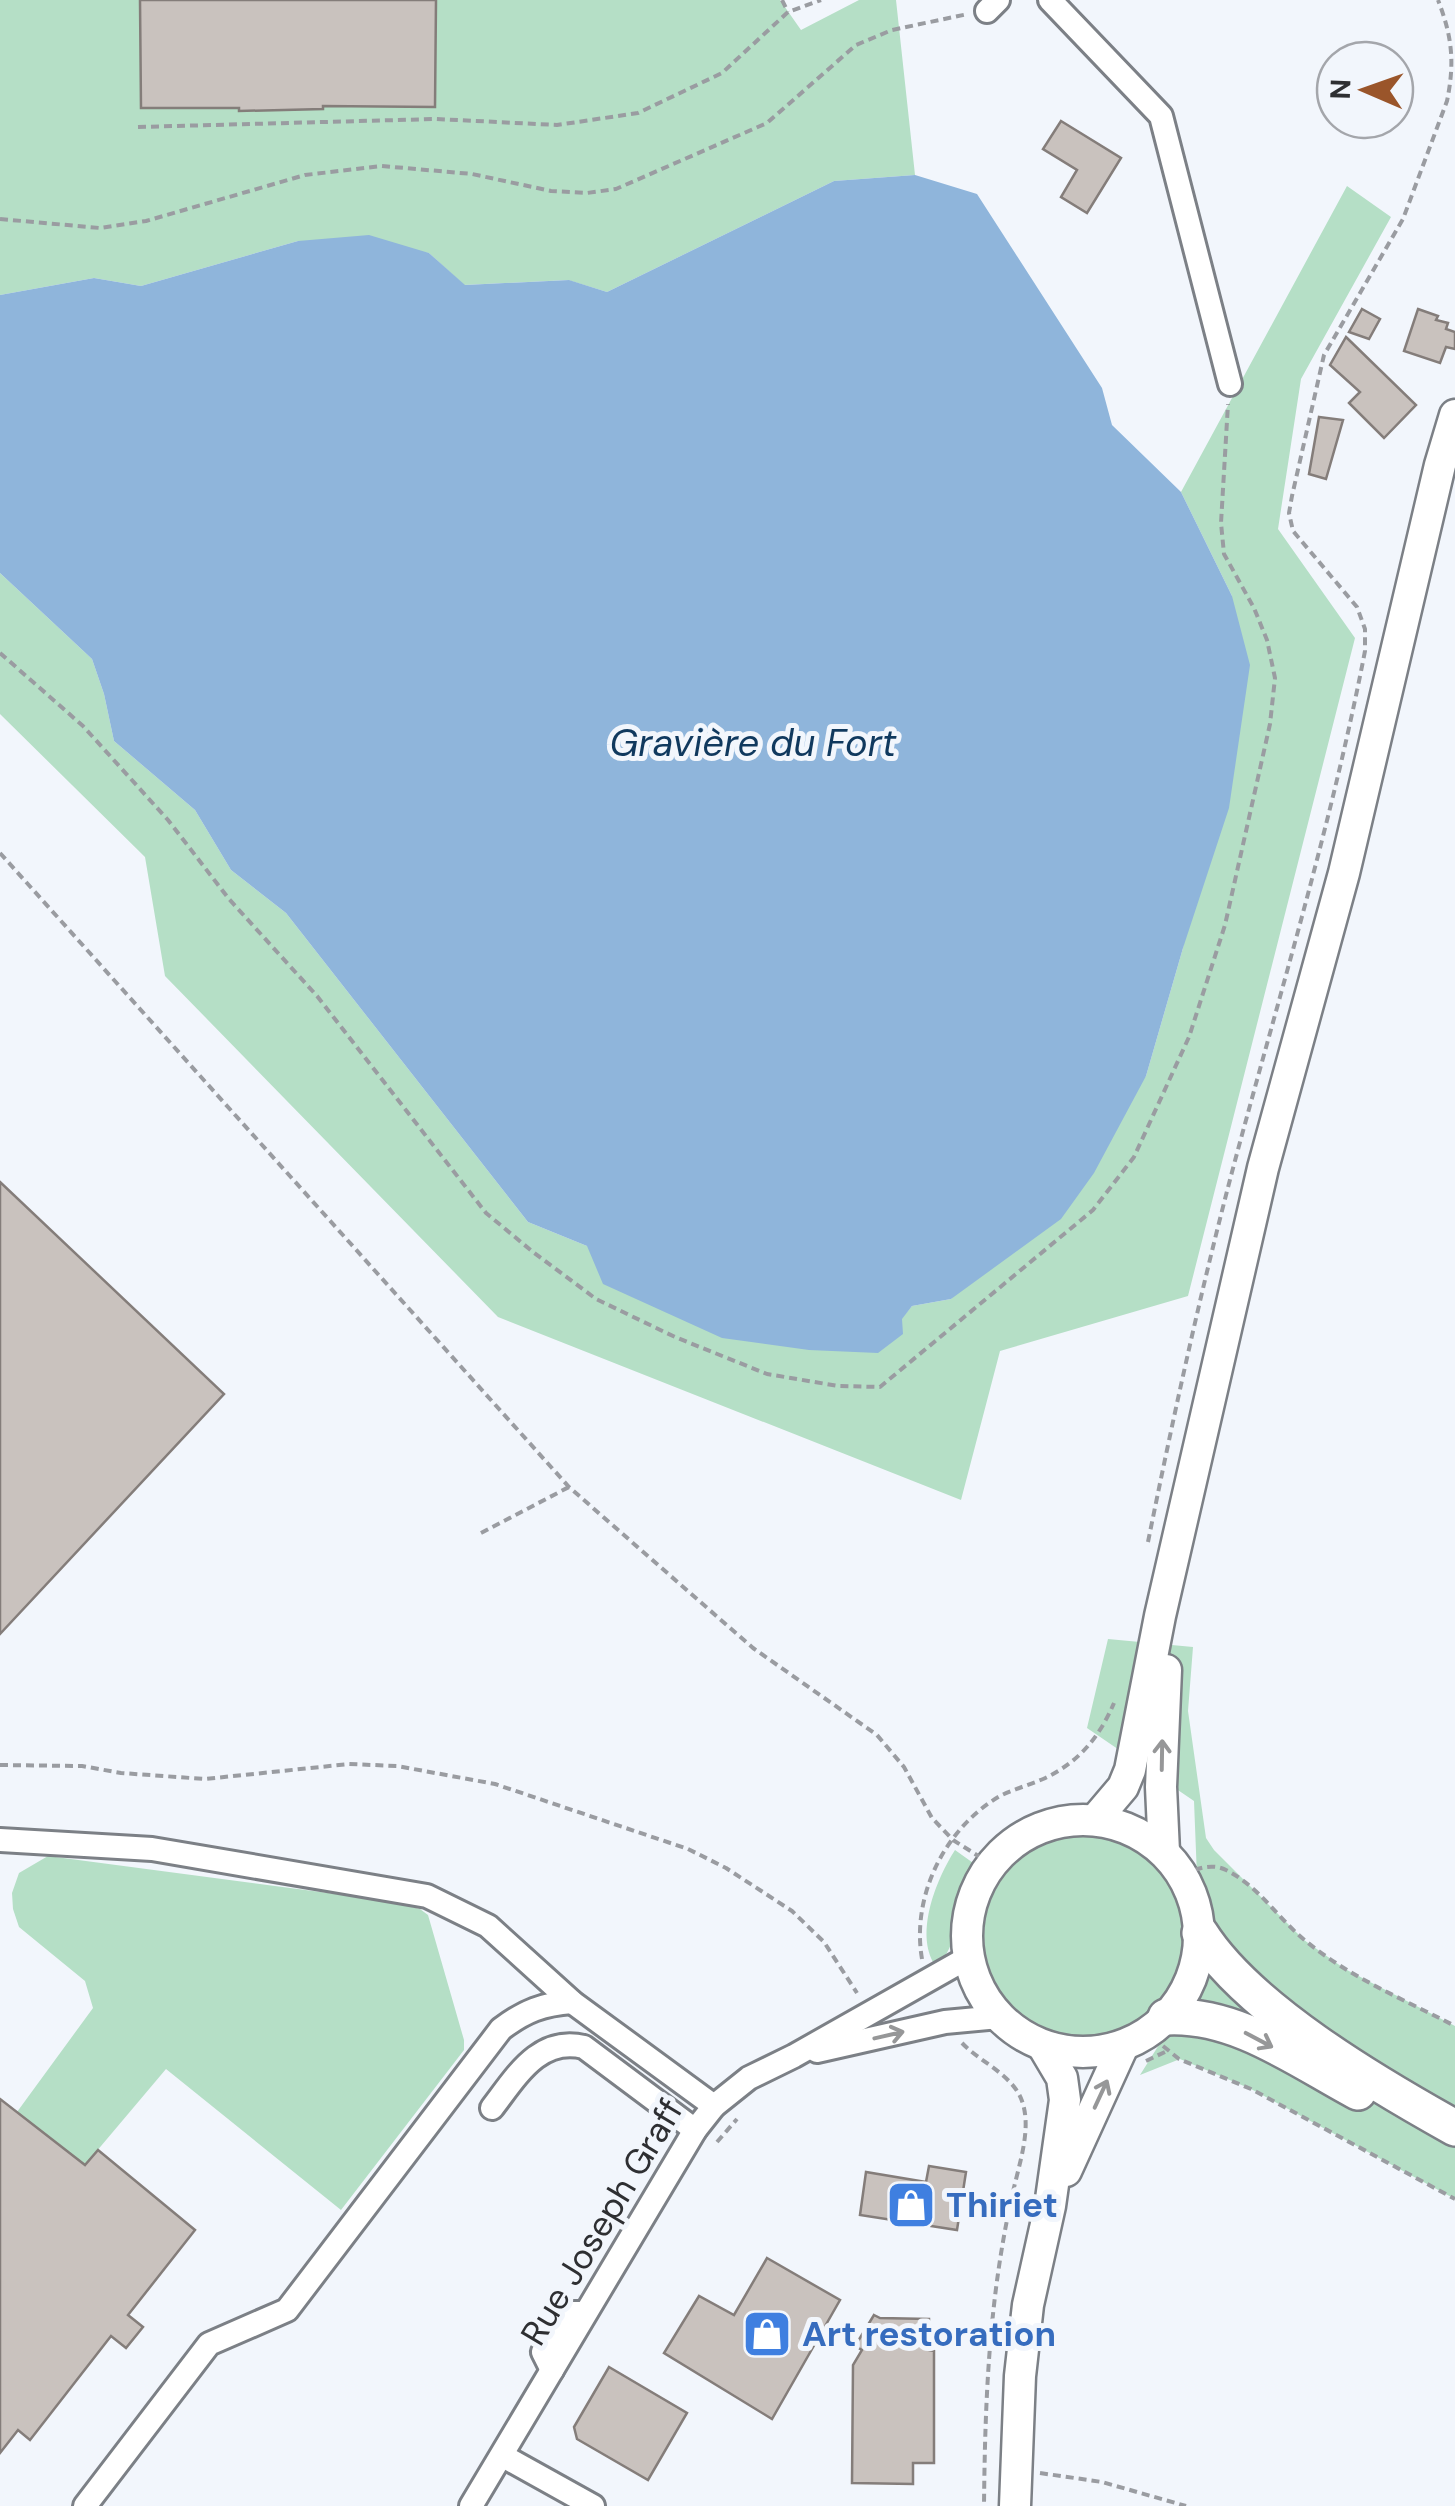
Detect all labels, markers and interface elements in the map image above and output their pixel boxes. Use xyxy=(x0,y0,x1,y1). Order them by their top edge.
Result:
north arrow xyxy=(1315,40,1415,140)
text: N xyxy=(1322,78,1359,100)
water label: Gravière du Fort xyxy=(609,718,897,768)
one-way arrow xyxy=(1153,1739,1172,1771)
one-way arrow xyxy=(872,2025,904,2043)
one-way arrow xyxy=(1244,2031,1274,2050)
one-way arrow xyxy=(1093,2079,1111,2110)
street label: Rue Joseph Graff xyxy=(510,2090,694,2354)
shop icon: Thiriet xyxy=(885,2179,937,2231)
place label: Thiriet xyxy=(946,2182,1058,2228)
shop icon: Art restoration xyxy=(741,2308,793,2360)
place label: Art restoration xyxy=(802,2311,1056,2357)

